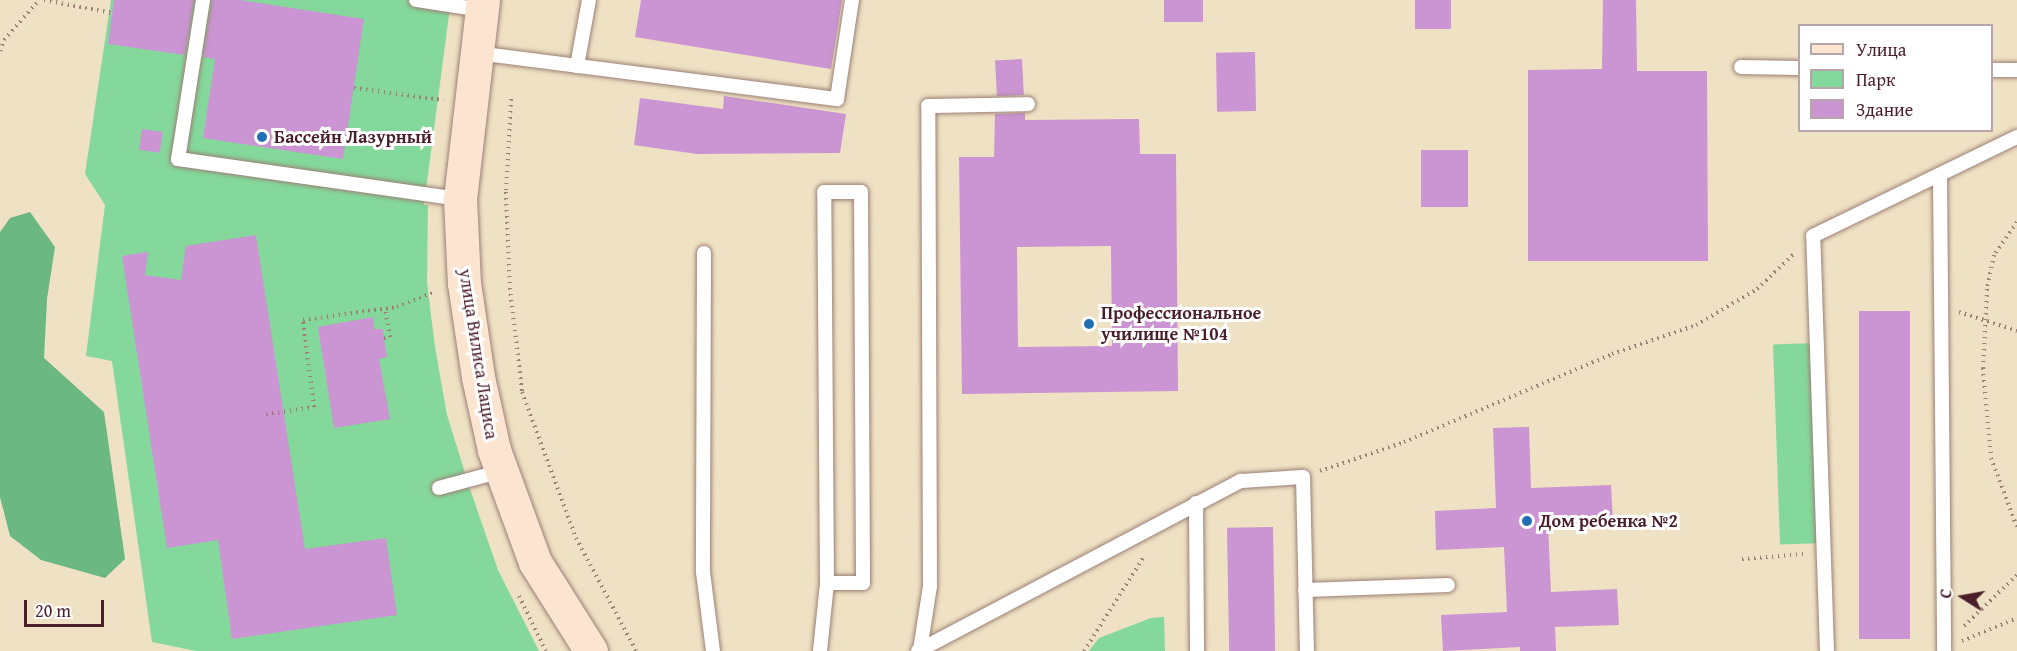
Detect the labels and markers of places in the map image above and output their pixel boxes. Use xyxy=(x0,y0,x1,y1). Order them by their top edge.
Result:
place label: Бассейн Лазурный xyxy=(274,126,432,148)
marker: Бассейн Лазурный xyxy=(255,130,269,144)
place label: Профессиональное училище №104 xyxy=(1101,303,1261,346)
marker: Профессиональное училище №104 xyxy=(1082,317,1096,331)
place label: Дом ребенка №2 xyxy=(1539,510,1678,532)
marker: Дом ребенка №2 xyxy=(1520,514,1534,528)

